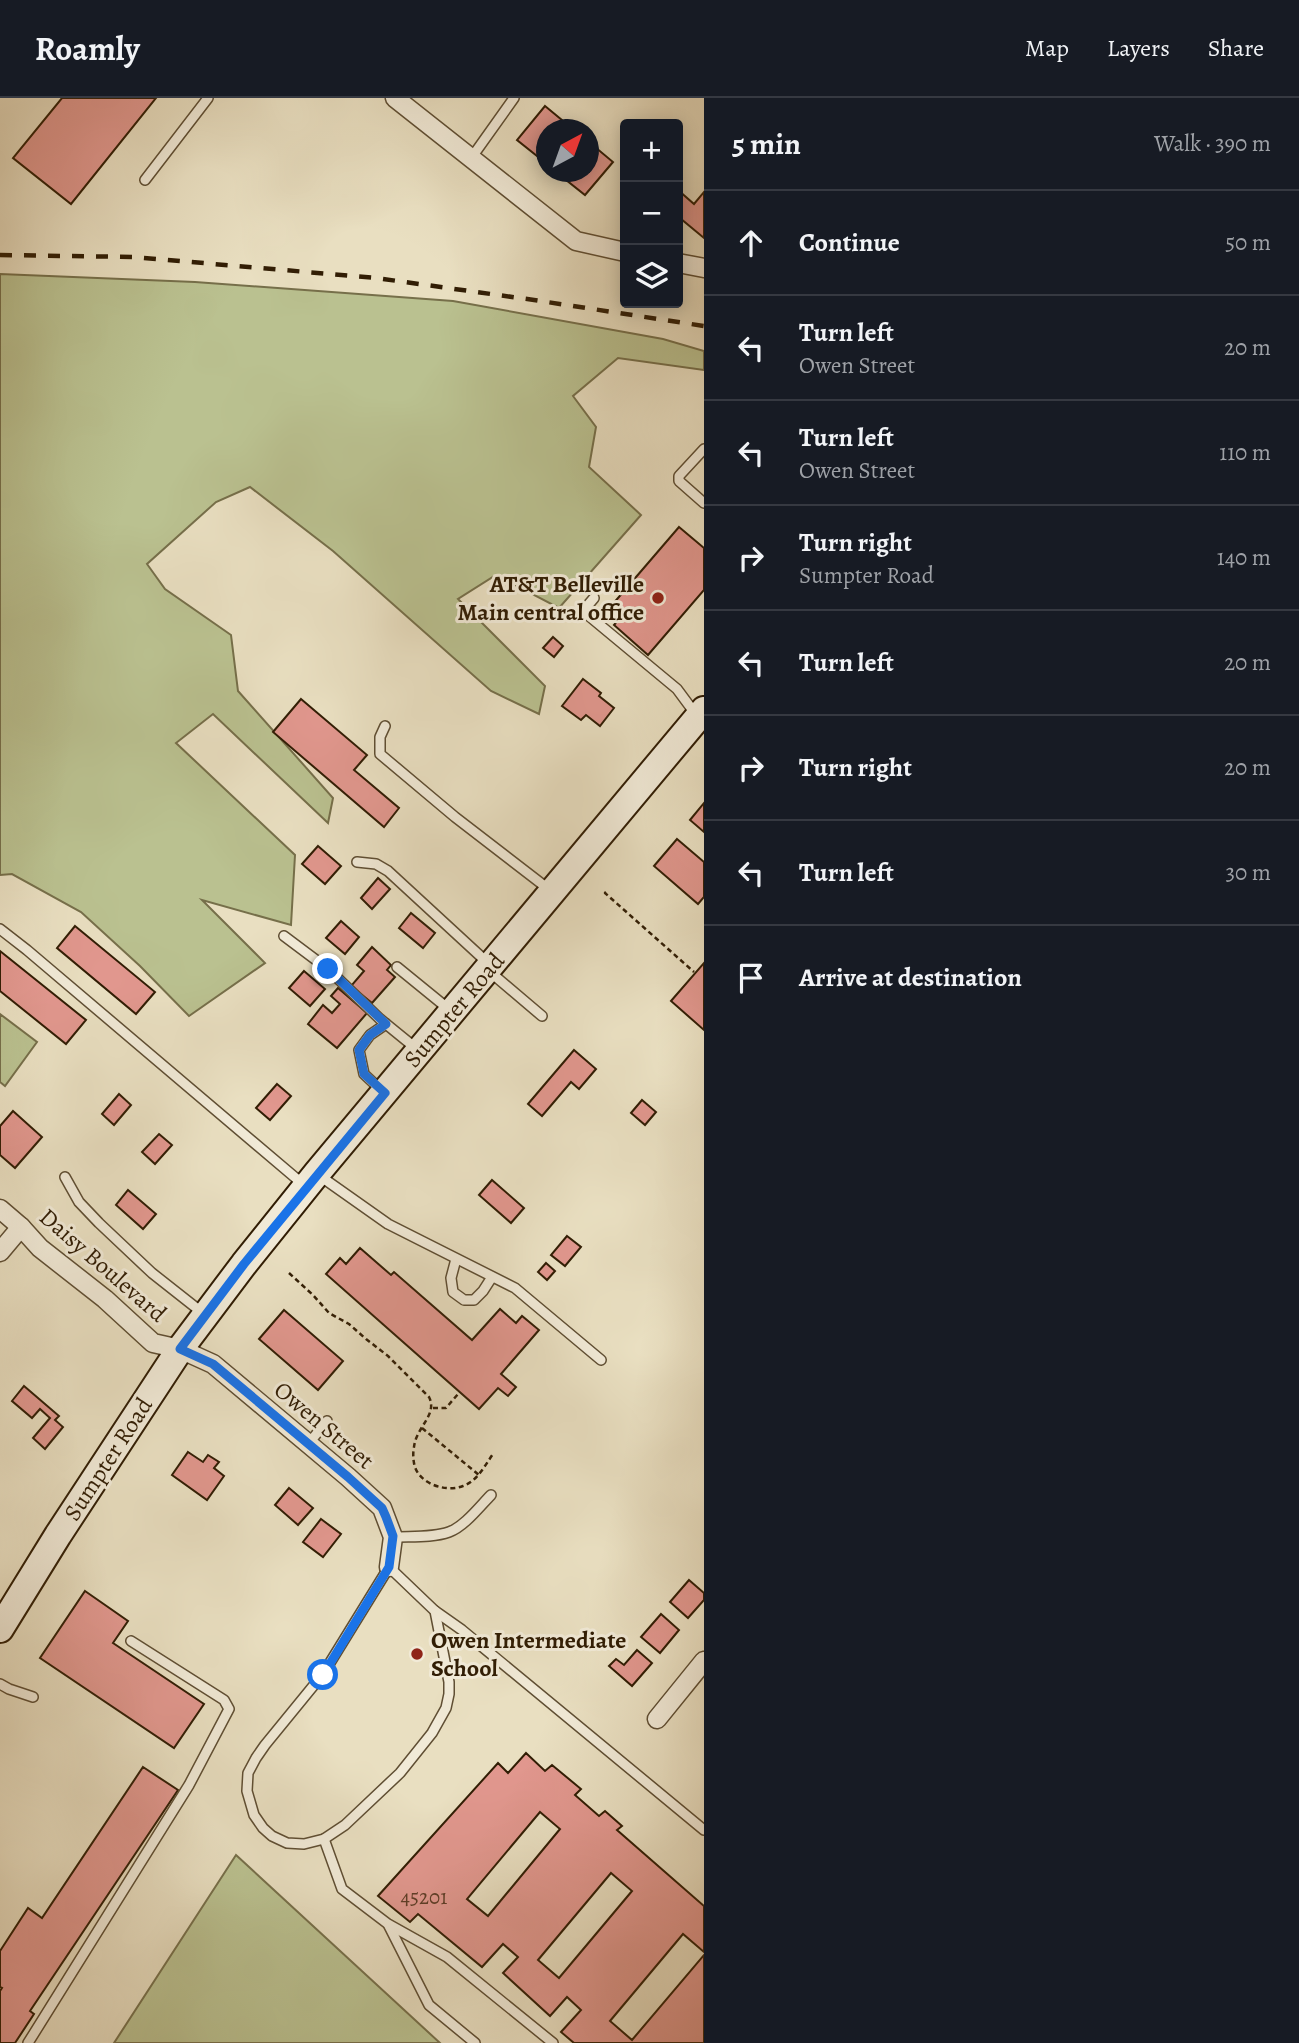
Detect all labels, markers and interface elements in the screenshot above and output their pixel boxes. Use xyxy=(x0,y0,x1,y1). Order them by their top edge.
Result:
text: Roamly xyxy=(35,26,140,71)
text: Map xyxy=(1025,32,1069,64)
text: Layers xyxy=(1107,32,1170,64)
text: Share xyxy=(1208,32,1264,64)
north arrow xyxy=(536,119,599,182)
map controls xyxy=(620,119,683,308)
button: + xyxy=(620,119,683,182)
text: 5 min xyxy=(732,124,801,164)
text: Walk · 390 m xyxy=(1154,128,1271,159)
button: − xyxy=(620,182,683,245)
icon: ahead xyxy=(732,224,770,262)
text: Continue xyxy=(799,225,900,260)
text: 50 m xyxy=(1225,227,1271,258)
button: layers xyxy=(620,245,683,308)
text: Turn left xyxy=(799,315,894,350)
icon: left xyxy=(732,329,770,367)
text: 20 m xyxy=(1224,332,1271,363)
text: Owen Street xyxy=(799,350,915,381)
text: Turn left xyxy=(799,420,894,455)
icon: left xyxy=(732,434,770,472)
text: 110 m xyxy=(1219,437,1271,468)
text: Owen Street xyxy=(799,455,915,486)
text: Turn right xyxy=(799,525,912,560)
icon: right xyxy=(732,539,770,577)
text: 140 m xyxy=(1217,542,1271,573)
text: Sumpter Road xyxy=(799,560,934,591)
place label: AT&T Belleville Main central office xyxy=(457,568,644,628)
marker: AT&T Belleville Main central office xyxy=(650,590,666,606)
icon: left xyxy=(732,644,770,682)
text: Turn left xyxy=(799,645,894,680)
text: 20 m xyxy=(1224,647,1271,678)
icon: right xyxy=(732,749,770,787)
text: Turn right xyxy=(799,750,912,785)
text: 20 m xyxy=(1224,752,1271,783)
icon: left xyxy=(732,854,770,892)
text: Turn left xyxy=(799,855,894,890)
text: 30 m xyxy=(1225,857,1271,888)
street label: Sumpter Road xyxy=(396,946,512,1074)
route end xyxy=(312,953,343,984)
icon: arrive xyxy=(732,959,770,997)
text: Arrive at destination xyxy=(799,960,1022,995)
street label: Daisy Boulevard xyxy=(33,1201,174,1329)
street label: Owen Street xyxy=(267,1374,381,1476)
street label: Sumpter Road xyxy=(56,1391,160,1527)
place label: Owen Intermediate School xyxy=(431,1624,626,1684)
marker: Owen Intermediate School xyxy=(409,1646,425,1662)
route start xyxy=(307,1659,338,1690)
house number: 45201 xyxy=(401,1883,447,1911)

